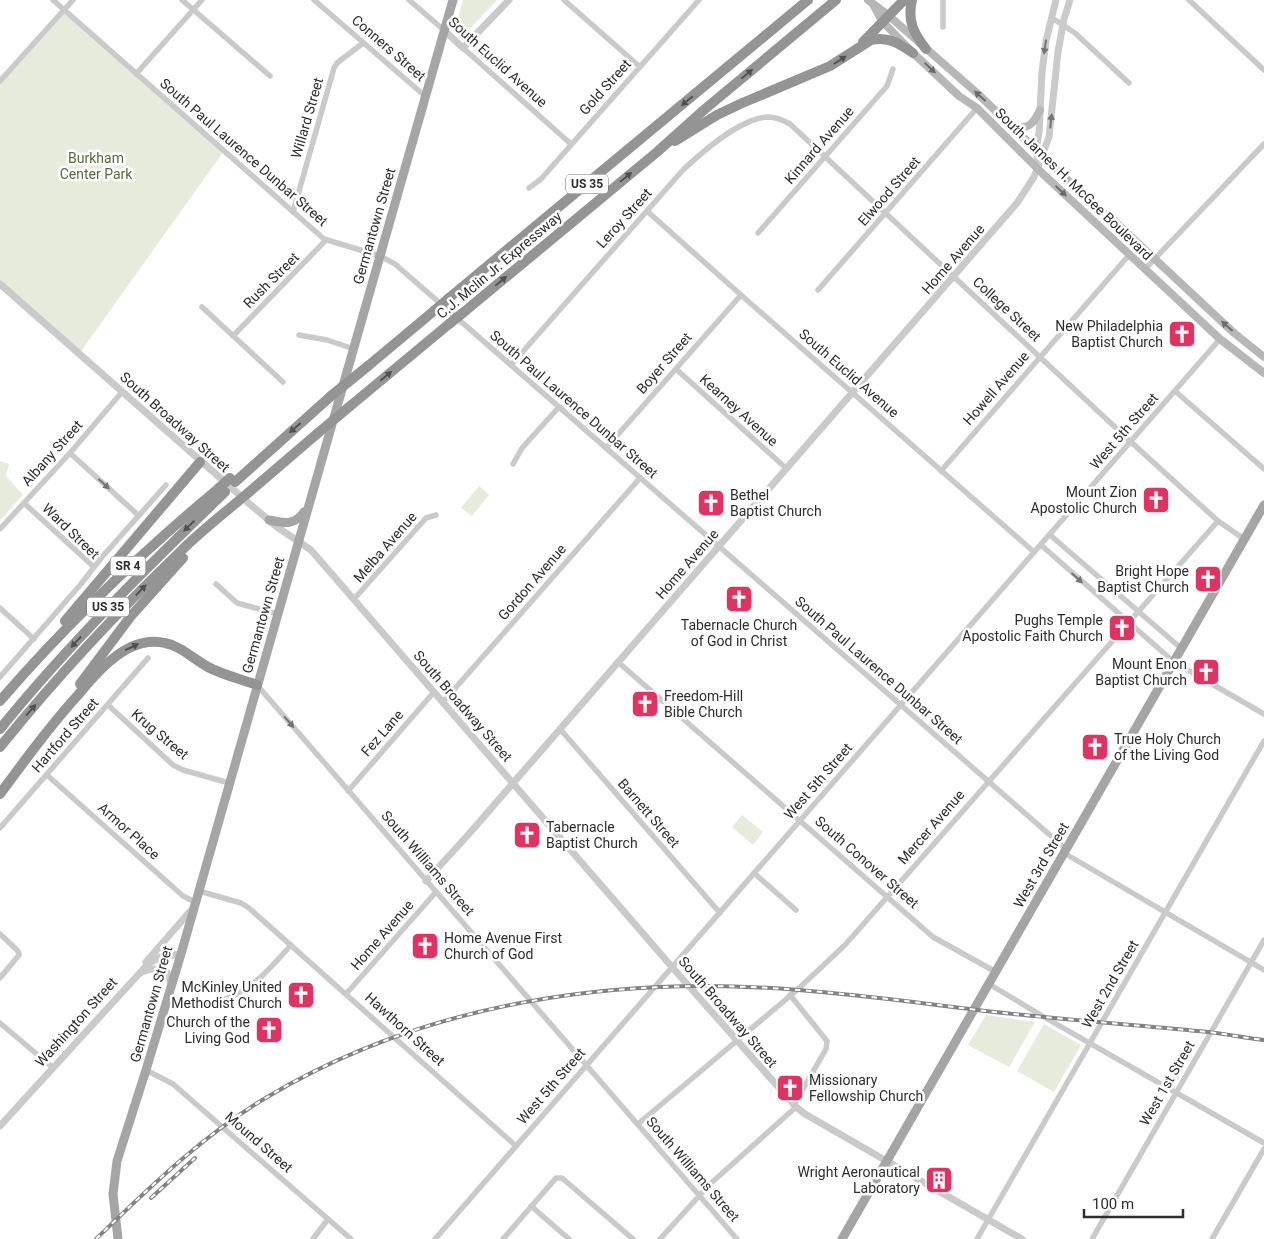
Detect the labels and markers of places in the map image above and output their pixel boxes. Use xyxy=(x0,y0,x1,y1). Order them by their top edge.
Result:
place label: New Philadelphia Baptist Church xyxy=(1055,318,1163,350)
church icon: New Philadelphia Baptist Church xyxy=(1167,319,1197,349)
place label: Mount Zion Apostolic Church xyxy=(1031,484,1137,516)
church icon: Mount Zion Apostolic Church xyxy=(1141,485,1171,515)
place label: Bethel Baptist Church xyxy=(730,487,822,519)
church icon: Bethel Baptist Church xyxy=(696,488,726,518)
place label: Bright Hope Baptist Church xyxy=(1097,563,1189,595)
church icon: Bright Hope Baptist Church xyxy=(1193,564,1223,594)
church icon: Tabernacle Church of God in Christ xyxy=(724,584,754,614)
place label: Pughs Temple Apostolic Faith Church xyxy=(962,612,1103,644)
church icon: Pughs Temple Apostolic Faith Church xyxy=(1107,613,1137,643)
place label: Tabernacle Church of God in Christ xyxy=(681,617,797,649)
place label: Mount Enon Baptist Church xyxy=(1095,656,1187,688)
church icon: Mount Enon Baptist Church xyxy=(1191,657,1221,687)
place label: Freedom-Hill Bible Church xyxy=(664,688,743,720)
church icon: Freedom-Hill Bible Church xyxy=(630,689,660,719)
place label: True Holy Church of the Living God xyxy=(1114,731,1221,763)
church icon: True Holy Church of the Living God xyxy=(1080,732,1110,762)
place label: Tabernacle Baptist Church xyxy=(546,819,638,851)
church icon: Tabernacle Baptist Church xyxy=(512,820,542,850)
place label: Home Avenue First Church of God xyxy=(444,930,563,962)
church icon: Home Avenue First Church of God xyxy=(410,931,440,961)
place label: McKinley United Methodist Church xyxy=(171,979,282,1011)
church icon: McKinley United Methodist Church xyxy=(286,980,316,1010)
place label: Church of the Living God xyxy=(166,1014,250,1046)
church icon: Church of the Living God xyxy=(254,1015,284,1045)
place label: Missionary Fellowship Church xyxy=(809,1072,923,1104)
church icon: Missionary Fellowship Church xyxy=(775,1073,805,1103)
place label: Wright Aeronautical Laboratory xyxy=(797,1164,920,1196)
building icon: Wright Aeronautical Laboratory xyxy=(924,1165,954,1195)

